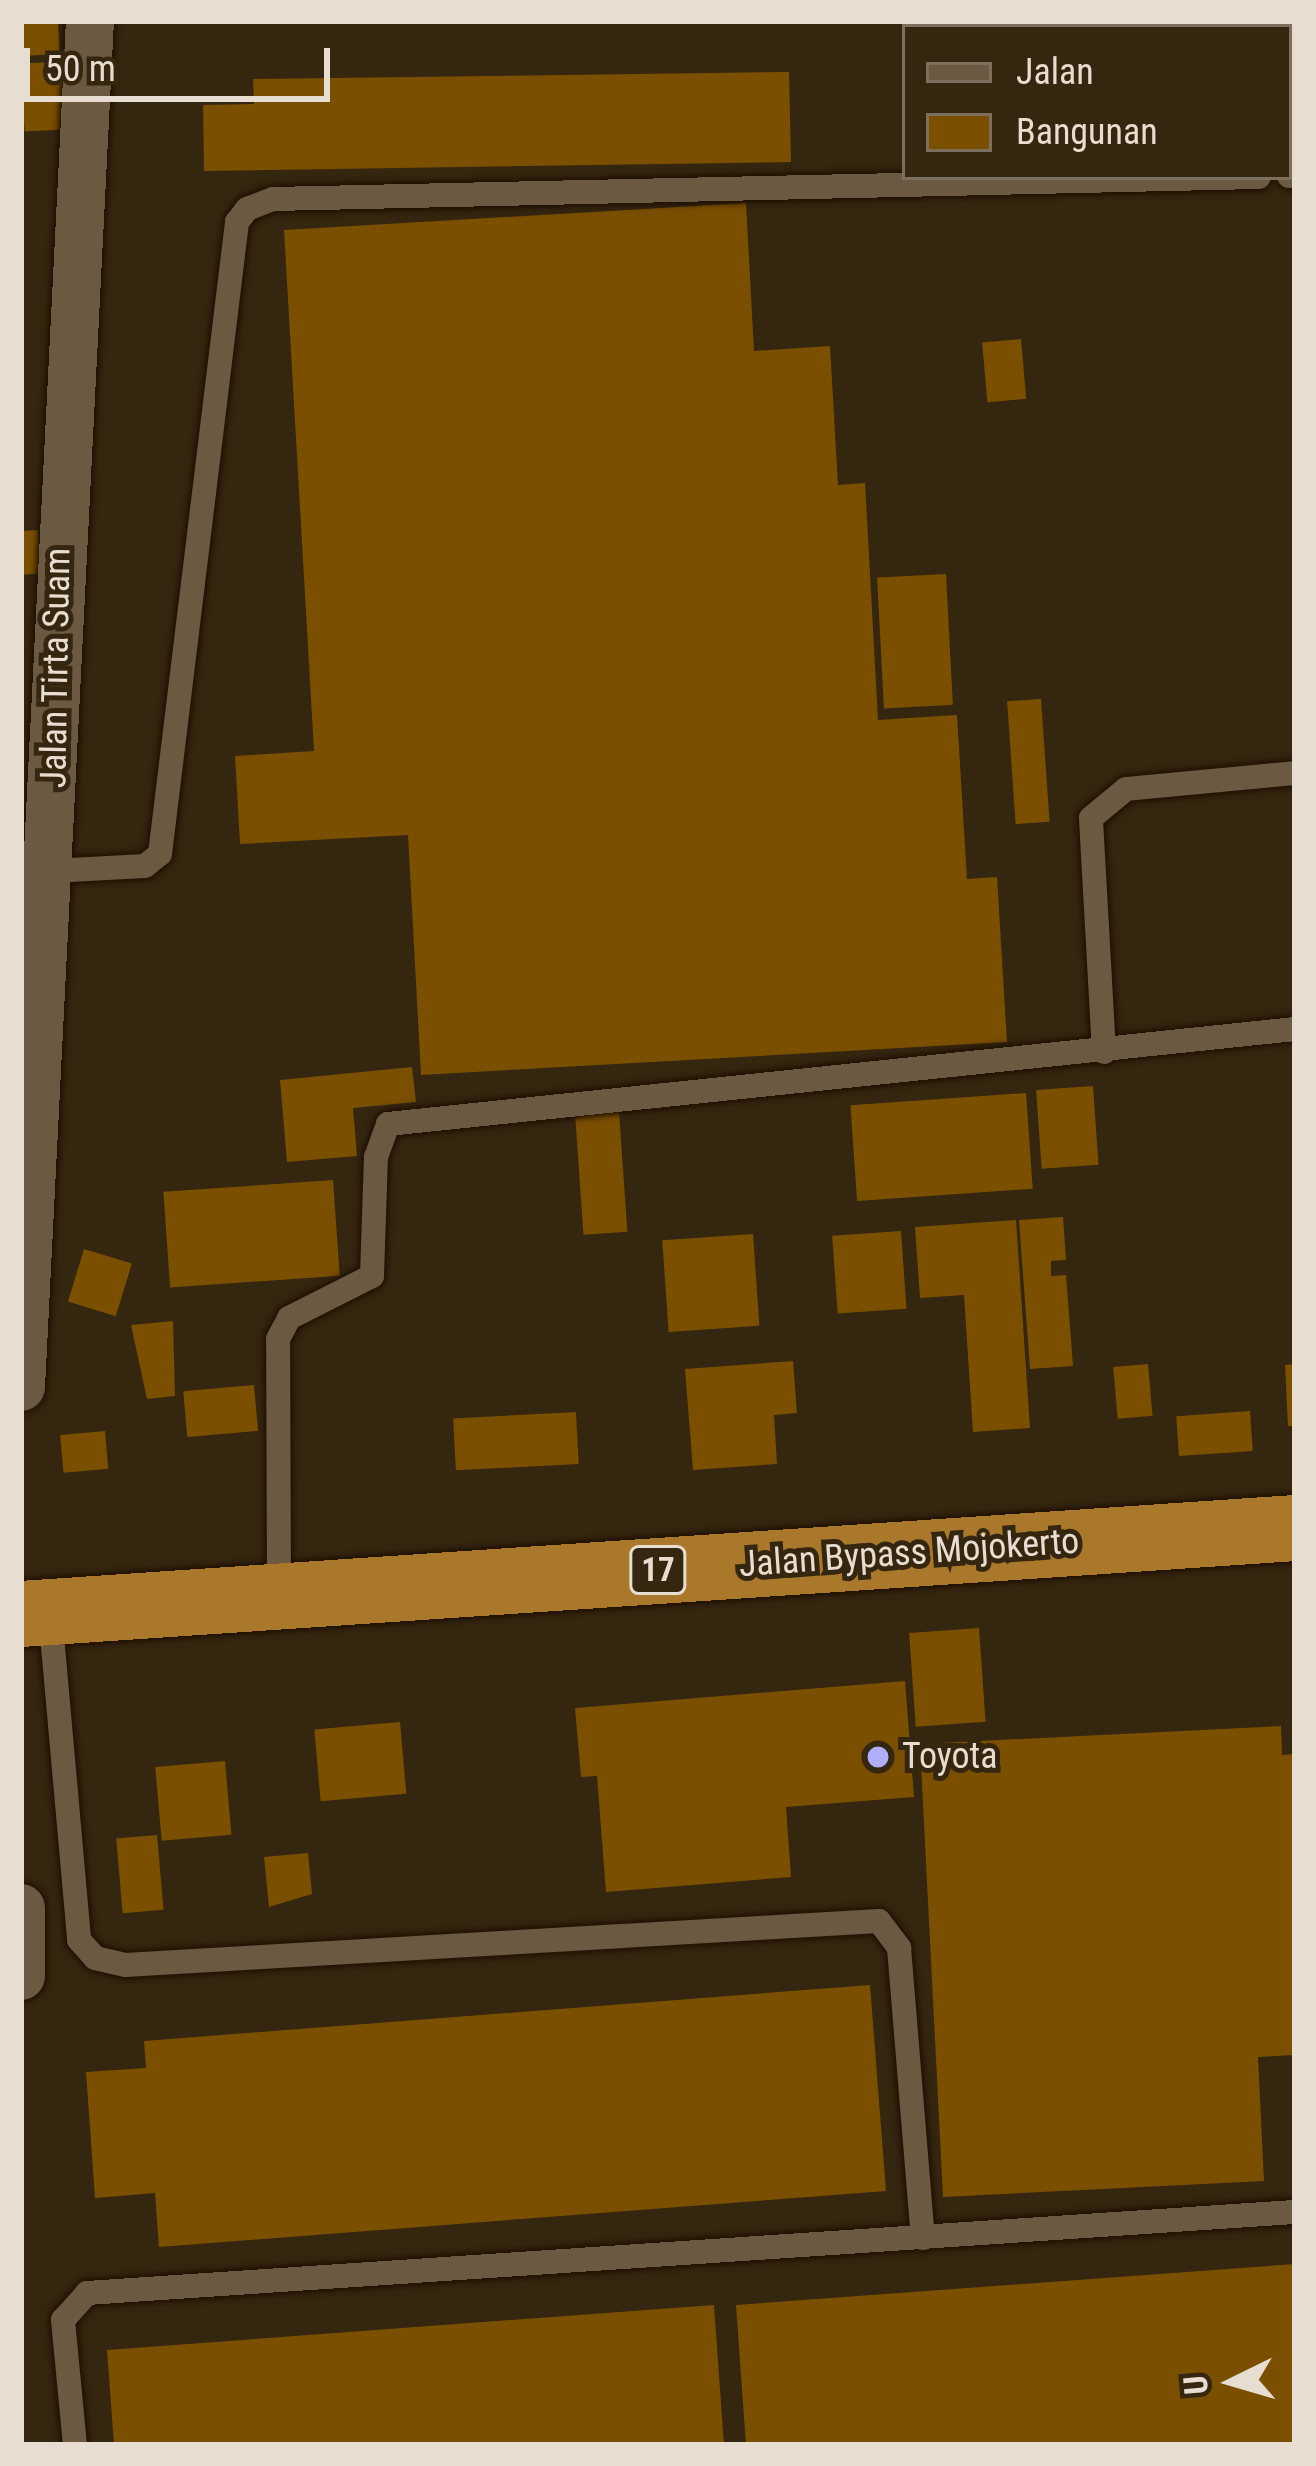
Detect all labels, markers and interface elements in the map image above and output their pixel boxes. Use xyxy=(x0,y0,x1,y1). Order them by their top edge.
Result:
scale bar xyxy=(30,24,336,98)
legend xyxy=(902,24,1292,180)
text: 50 m xyxy=(45,48,116,90)
text: Jalan xyxy=(1016,51,1094,93)
text: Bangunan xyxy=(1016,111,1158,153)
street label: Jalan Tirta Suam xyxy=(32,547,80,789)
street label: Jalan Bypass Mojokerto xyxy=(737,1520,1081,1586)
road number: 17 xyxy=(628,1543,688,1597)
place label: Toyota xyxy=(902,1735,998,1779)
marker: Toyota xyxy=(865,1744,891,1770)
north arrow xyxy=(1172,2322,1292,2442)
text: U xyxy=(1175,2374,1216,2396)

